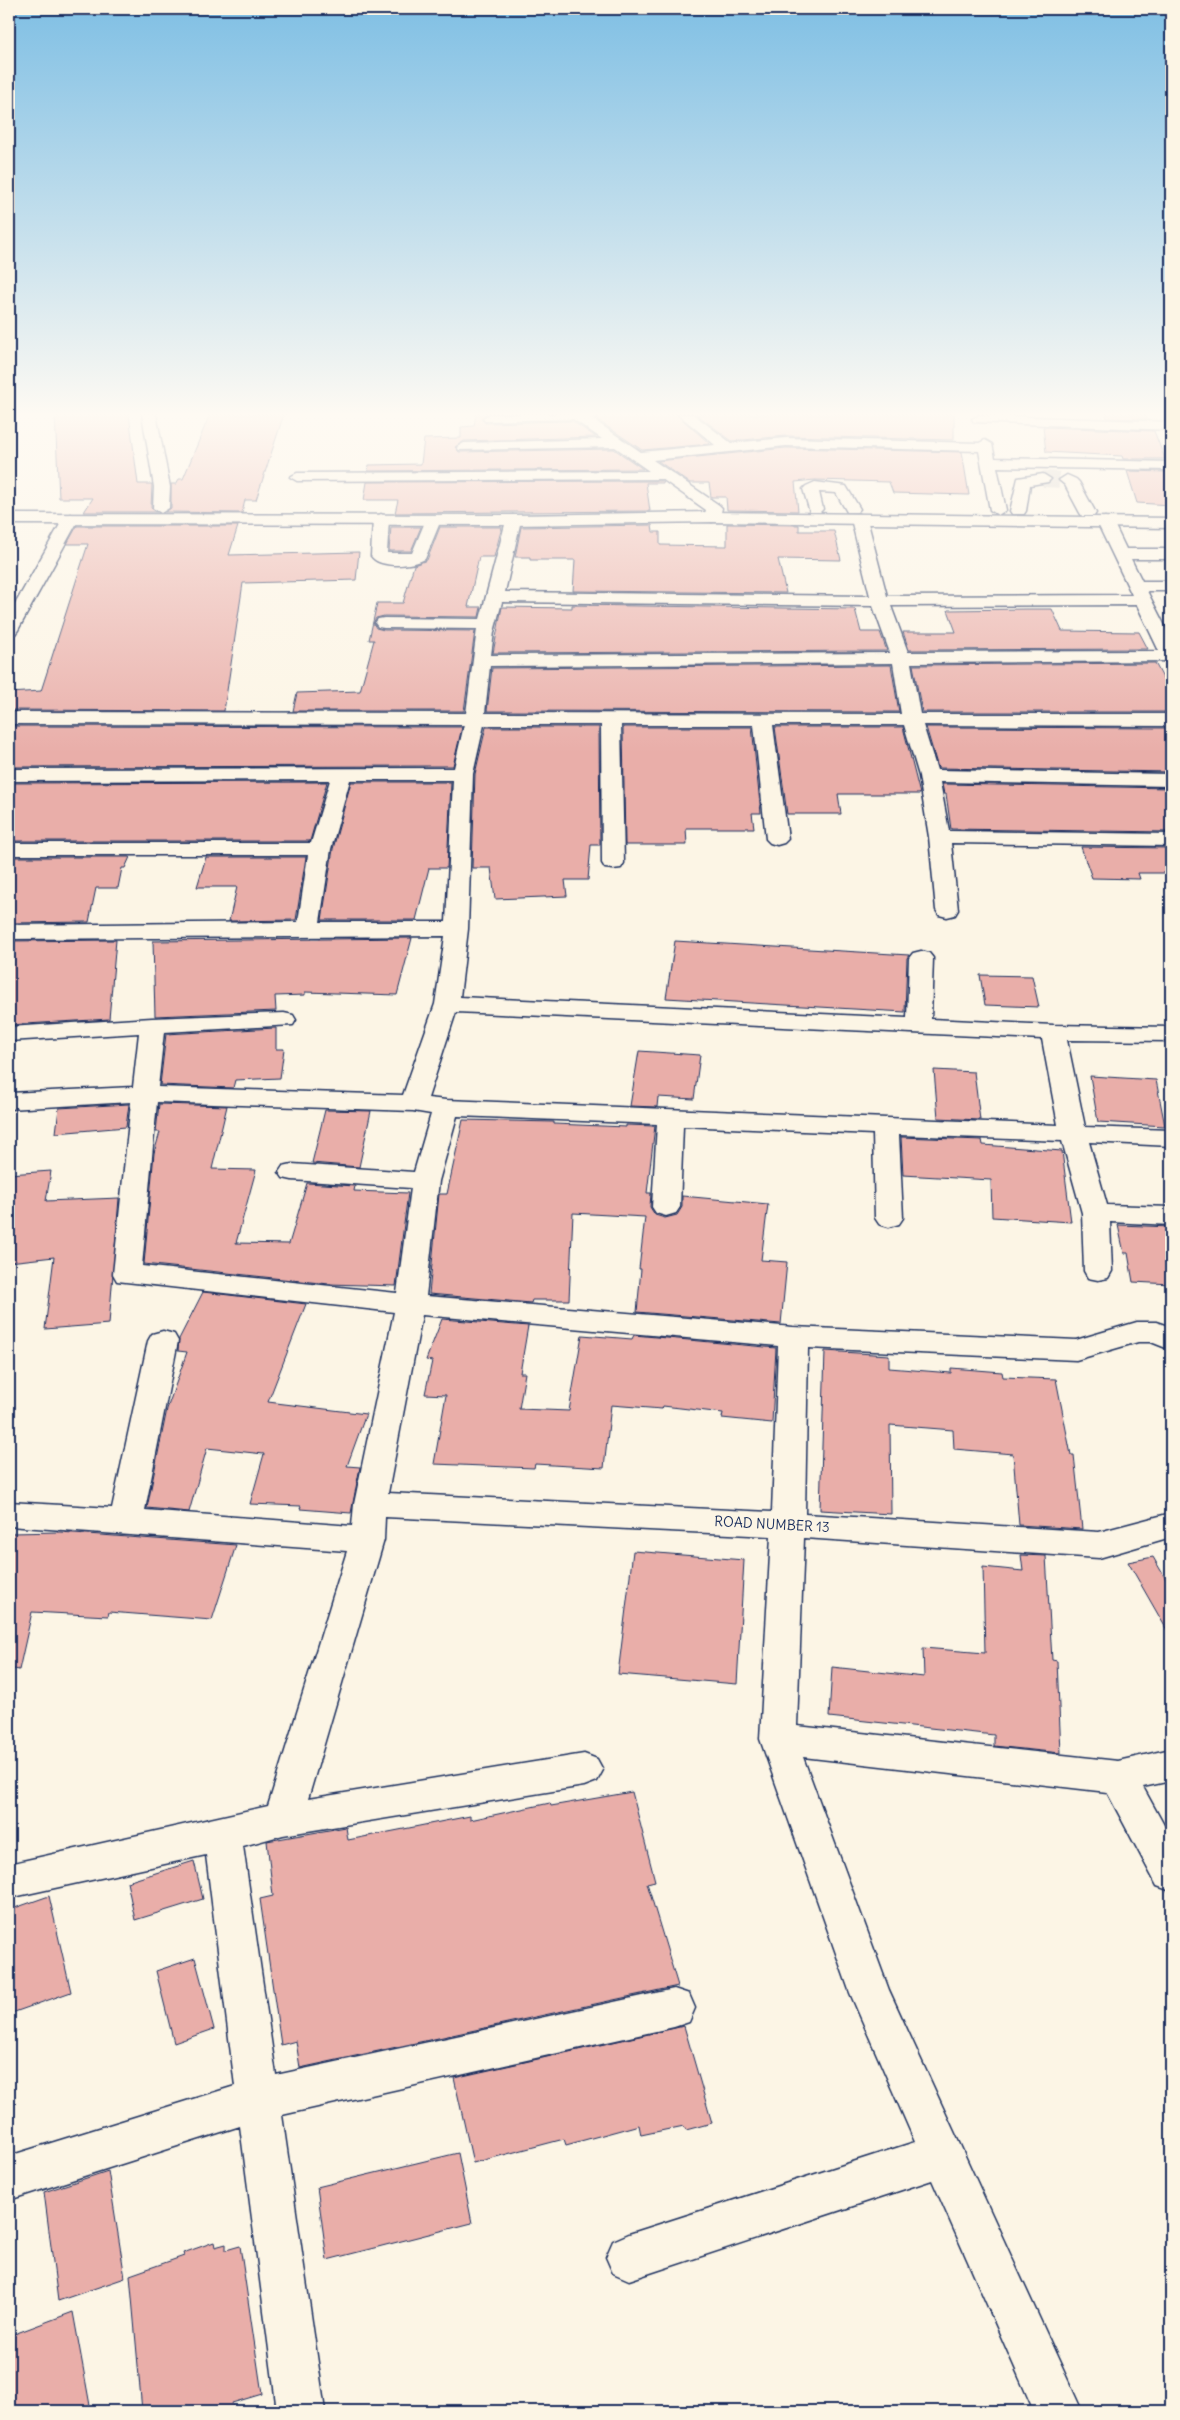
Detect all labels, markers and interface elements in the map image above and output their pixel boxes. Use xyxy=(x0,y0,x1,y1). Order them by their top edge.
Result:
street label: ROAD NUMBER 13 xyxy=(714,1512,830,1536)

